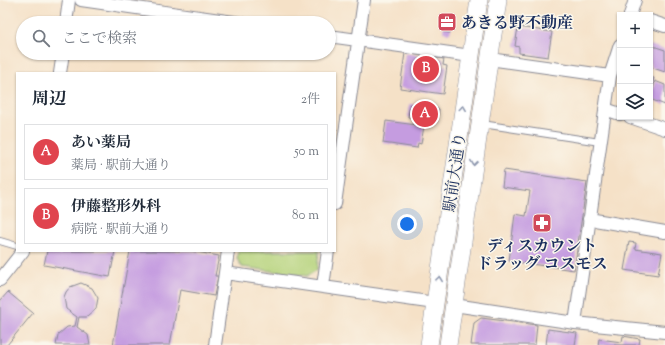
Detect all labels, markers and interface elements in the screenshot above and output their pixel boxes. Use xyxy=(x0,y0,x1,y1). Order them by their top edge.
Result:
office icon: あきる野不動産 xyxy=(436,11,458,33)
map controls xyxy=(617,12,653,120)
button: + xyxy=(617,12,653,48)
place label: あきる野不動産 xyxy=(461,13,573,36)
search box xyxy=(16,16,336,60)
icon: search xyxy=(30,27,52,49)
text: ここで検索 xyxy=(62,29,137,50)
button: − xyxy=(617,48,653,84)
pin: B xyxy=(413,54,439,84)
button: layers xyxy=(617,84,653,120)
text: 周辺 xyxy=(32,88,66,112)
text: 2件 xyxy=(301,91,320,109)
pin: A xyxy=(412,99,438,129)
one-way arrow xyxy=(458,105,467,111)
street label: 駅前大通り xyxy=(440,131,473,214)
text: あい薬局 xyxy=(71,133,131,154)
text: A xyxy=(41,143,51,161)
text: 50 m xyxy=(294,143,319,161)
text: 薬局 · 駅前大通り xyxy=(71,157,171,175)
one-way arrow xyxy=(470,160,479,166)
text: 伊藤整形外科 xyxy=(71,197,161,218)
text: B xyxy=(42,207,50,225)
text: 80 m xyxy=(292,207,319,225)
pharmacy icon: ディスカウント ドラッグ コスモス xyxy=(531,212,553,234)
your location xyxy=(397,214,417,234)
text: 病院 · 駅前大通り xyxy=(71,221,171,239)
place label: ディスカウント ドラッグ コスモス xyxy=(476,236,608,277)
one-way arrow xyxy=(434,276,443,282)

